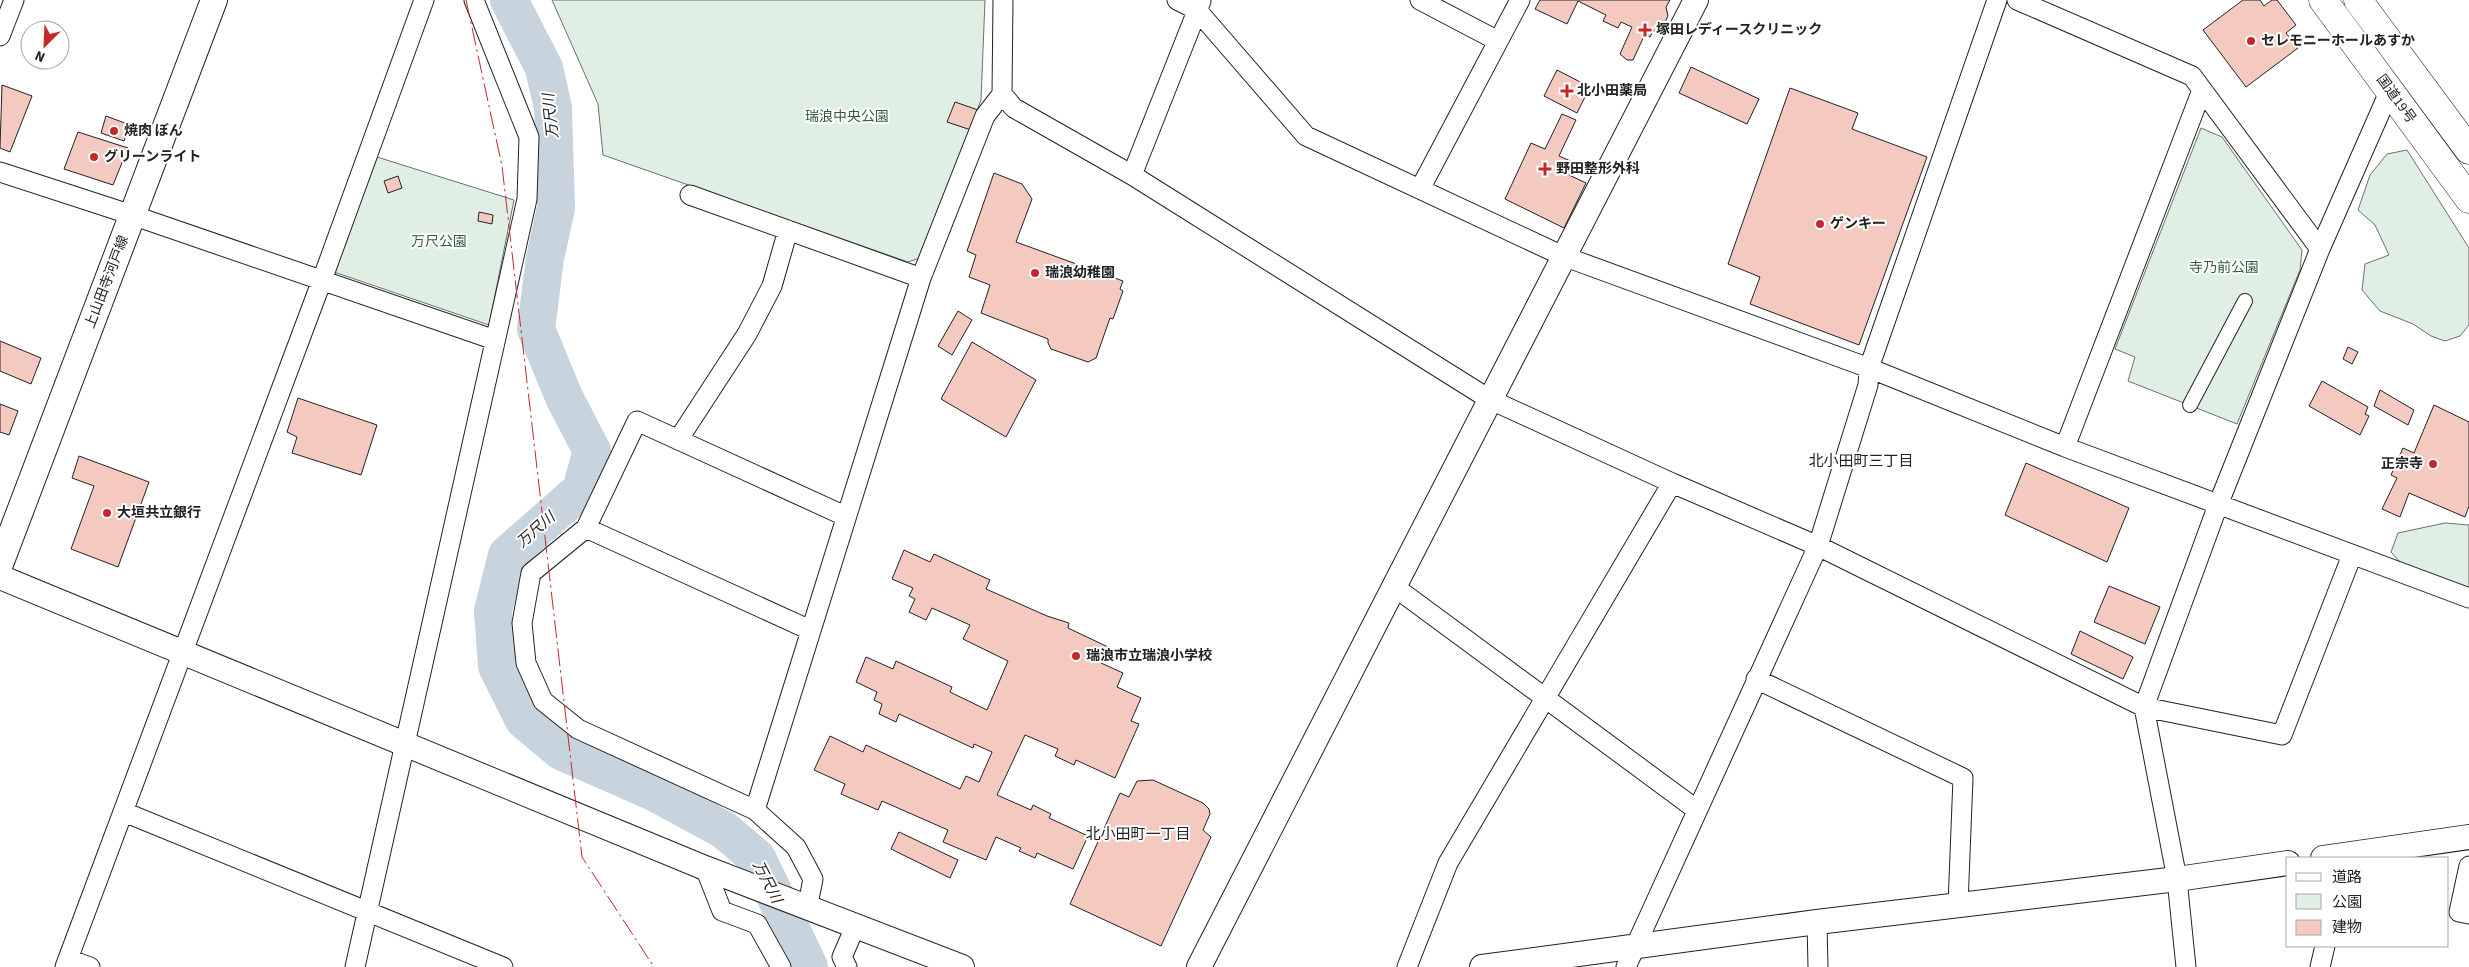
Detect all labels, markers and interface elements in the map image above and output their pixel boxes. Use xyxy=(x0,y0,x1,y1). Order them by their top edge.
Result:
north arrow xyxy=(20,20,70,70)
place label: 塚田レディースクリニック xyxy=(1656,20,1822,40)
marker: 塚田レディースクリニック xyxy=(1638,23,1652,37)
place label: セレモニーホールあすか xyxy=(2261,31,2415,51)
marker: セレモニーホールあすか xyxy=(2245,35,2257,47)
text: N xyxy=(32,45,48,67)
street label: 国道19号 xyxy=(2371,71,2421,127)
place label: 北小田薬局 xyxy=(1577,81,1647,101)
marker: 北小田薬局 xyxy=(1561,85,1573,97)
water label: 万尺川 xyxy=(538,91,564,139)
park label: 瑞浪中央公園 xyxy=(805,107,889,127)
place label: 焼肉 ぼん xyxy=(124,121,183,141)
marker: 焼肉 ぼん xyxy=(108,125,120,137)
place label: グリーンライト xyxy=(104,147,201,167)
marker: グリーンライト xyxy=(88,151,100,163)
place label: 野田整形外科 xyxy=(1556,159,1640,179)
marker: 野田整形外科 xyxy=(1538,162,1552,176)
place label: ゲンキー xyxy=(1830,214,1886,234)
marker: ゲンキー xyxy=(1814,218,1826,230)
park label: 万尺公園 xyxy=(411,232,467,252)
street label: 上山田寺河戸線 xyxy=(80,233,134,331)
park label: 寺乃前公園 xyxy=(2189,258,2259,278)
place label: 瑞浪幼稚園 xyxy=(1045,263,1115,283)
marker: 瑞浪幼稚園 xyxy=(1029,267,1041,279)
district label: 北小田町三丁目 xyxy=(1808,451,1914,472)
place label: 正宗寺 xyxy=(2381,454,2423,474)
marker: 正宗寺 xyxy=(2427,458,2439,470)
place label: 大垣共立銀行 xyxy=(117,503,201,523)
water label: 万尺川 xyxy=(512,506,561,553)
marker: 大垣共立銀行 xyxy=(101,507,113,519)
place label: 瑞浪市立瑞浪小学校 xyxy=(1086,646,1212,666)
marker: 瑞浪市立瑞浪小学校 xyxy=(1070,650,1082,662)
district label: 北小田町一丁目 xyxy=(1085,824,1191,845)
water label: 万尺川 xyxy=(747,857,787,909)
legend xyxy=(2286,857,2449,947)
text: 道路 xyxy=(2332,867,2362,888)
text: 公園 xyxy=(2332,892,2362,913)
text: 建物 xyxy=(2332,917,2362,938)

